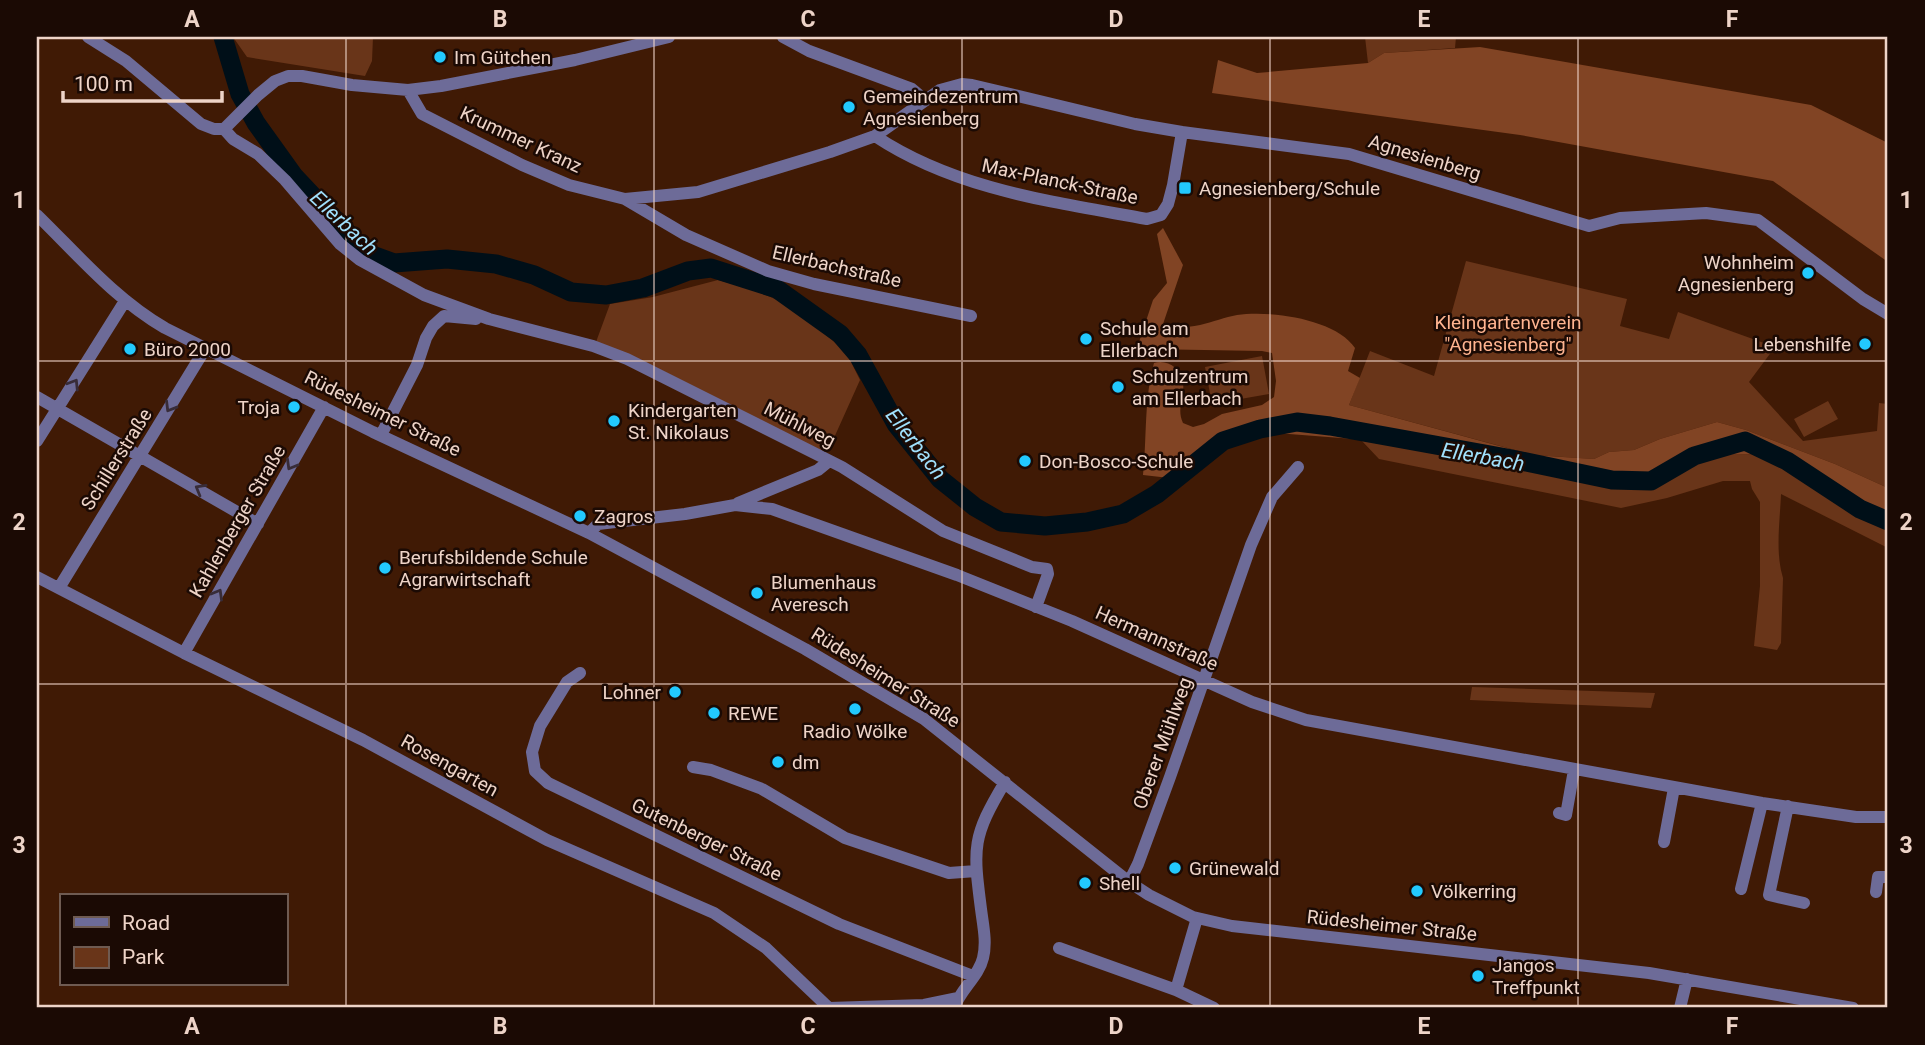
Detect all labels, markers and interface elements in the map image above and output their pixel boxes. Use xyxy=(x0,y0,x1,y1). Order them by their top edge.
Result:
text: A xyxy=(184,6,200,33)
text: B xyxy=(493,6,507,33)
text: C xyxy=(800,6,816,33)
text: D xyxy=(1109,6,1123,33)
text: E xyxy=(1418,6,1431,33)
text: F xyxy=(1726,6,1739,33)
place label: Im Gütchen xyxy=(454,46,551,69)
marker: Im Gütchen xyxy=(432,49,448,65)
scale bar xyxy=(63,60,222,104)
text: 100 m xyxy=(74,72,133,96)
place label: Gemeindezentrum Agnesienberg xyxy=(863,85,1018,130)
marker: Gemeindezentrum Agnesienberg xyxy=(841,99,857,115)
street label: Krummer Kranz xyxy=(456,101,585,178)
street label: Agnesienberg xyxy=(1366,129,1484,185)
street label: Max-Planck-Straße xyxy=(980,154,1140,209)
place label: Agnesienberg/Schule xyxy=(1199,177,1380,200)
marker: Agnesienberg/Schule xyxy=(1177,180,1193,196)
water label: Ellerbach xyxy=(305,186,383,260)
text: 1 xyxy=(12,187,26,214)
text: 1 xyxy=(1899,187,1913,214)
street label: Ellerbachstraße xyxy=(770,240,904,293)
place label: Wohnheim Agnesienberg xyxy=(1678,251,1794,296)
marker: Wohnheim Agnesienberg xyxy=(1800,265,1816,281)
park label: Kleingartenverein "Agnesienberg" xyxy=(1434,311,1582,356)
place label: Schule am Ellerbach xyxy=(1100,317,1189,362)
marker: Schule am Ellerbach xyxy=(1078,331,1094,347)
place label: Lebenshilfe xyxy=(1753,333,1851,356)
marker: Lebenshilfe xyxy=(1857,336,1873,352)
place label: Büro 2000 xyxy=(144,338,231,361)
marker: Büro 2000 xyxy=(122,341,138,357)
place label: Schulzentrum am Ellerbach xyxy=(1132,365,1248,410)
street label: Rüdesheimer Straße xyxy=(301,366,465,461)
one-way arrow xyxy=(66,378,79,391)
marker: Schulzentrum am Ellerbach xyxy=(1110,379,1126,395)
place label: Troja xyxy=(237,396,280,419)
street label: Mühlweg xyxy=(760,397,839,452)
marker: Troja xyxy=(286,399,302,415)
place label: Kindergarten St. Nikolaus xyxy=(628,399,737,444)
one-way arrow xyxy=(165,400,178,413)
street label: Schillerstraße xyxy=(76,404,157,514)
water label: Ellerbach xyxy=(881,404,951,484)
marker: Kindergarten St. Nikolaus xyxy=(606,413,622,429)
water label: Ellerbach xyxy=(1440,438,1526,476)
street label: Kahlenberger Straße xyxy=(184,441,290,602)
place label: Don-Bosco-Schule xyxy=(1039,450,1193,473)
marker: Don-Bosco-Schule xyxy=(1017,453,1033,469)
one-way arrow xyxy=(286,458,299,471)
one-way arrow xyxy=(194,485,207,498)
place label: Zagros xyxy=(594,505,653,528)
marker: Zagros xyxy=(572,508,588,524)
text: 2 xyxy=(12,509,26,536)
text: 2 xyxy=(1899,509,1913,536)
place label: Berufsbildende Schule Agrarwirtschaft xyxy=(399,546,588,591)
marker: Berufsbildende Schule Agrarwirtschaft xyxy=(377,560,393,576)
place label: Blumenhaus Averesch xyxy=(771,571,876,616)
marker: Blumenhaus Averesch xyxy=(749,585,765,601)
one-way arrow xyxy=(210,589,223,602)
street label: Hermannstraße xyxy=(1092,601,1222,676)
street label: Rüdesheimer Straße xyxy=(807,622,964,733)
street label: Oberer Mühlweg xyxy=(1128,674,1197,812)
place label: Lohner xyxy=(602,681,662,704)
marker: Lohner xyxy=(667,684,683,700)
marker: Radio Wölke xyxy=(847,701,863,717)
place label: REWE xyxy=(728,702,778,725)
marker: REWE xyxy=(706,705,722,721)
place label: Radio Wölke xyxy=(803,720,907,743)
street label: Rosengarten xyxy=(397,729,502,802)
place label: dm xyxy=(792,751,819,774)
marker: dm xyxy=(770,754,786,770)
street label: Gutenberger Straße xyxy=(628,793,786,886)
text: 3 xyxy=(12,832,26,859)
text: 3 xyxy=(1899,832,1913,859)
place label: Grünewald xyxy=(1189,857,1279,880)
marker: Grünewald xyxy=(1167,860,1183,876)
place label: Shell xyxy=(1099,872,1140,895)
marker: Shell xyxy=(1077,875,1093,891)
place label: Völkerring xyxy=(1431,880,1516,903)
marker: Völkerring xyxy=(1409,883,1425,899)
legend xyxy=(60,894,287,986)
street label: Rüdesheimer Straße xyxy=(1306,905,1478,946)
text: Road xyxy=(122,911,170,935)
text: Park xyxy=(122,945,165,969)
place label: Jangos Treffpunkt xyxy=(1492,954,1580,999)
marker: Jangos Treffpunkt xyxy=(1470,968,1486,984)
text: A xyxy=(184,1013,200,1040)
text: B xyxy=(493,1013,507,1040)
text: C xyxy=(800,1013,816,1040)
text: D xyxy=(1109,1013,1123,1040)
text: E xyxy=(1418,1013,1431,1040)
text: F xyxy=(1726,1013,1739,1040)

